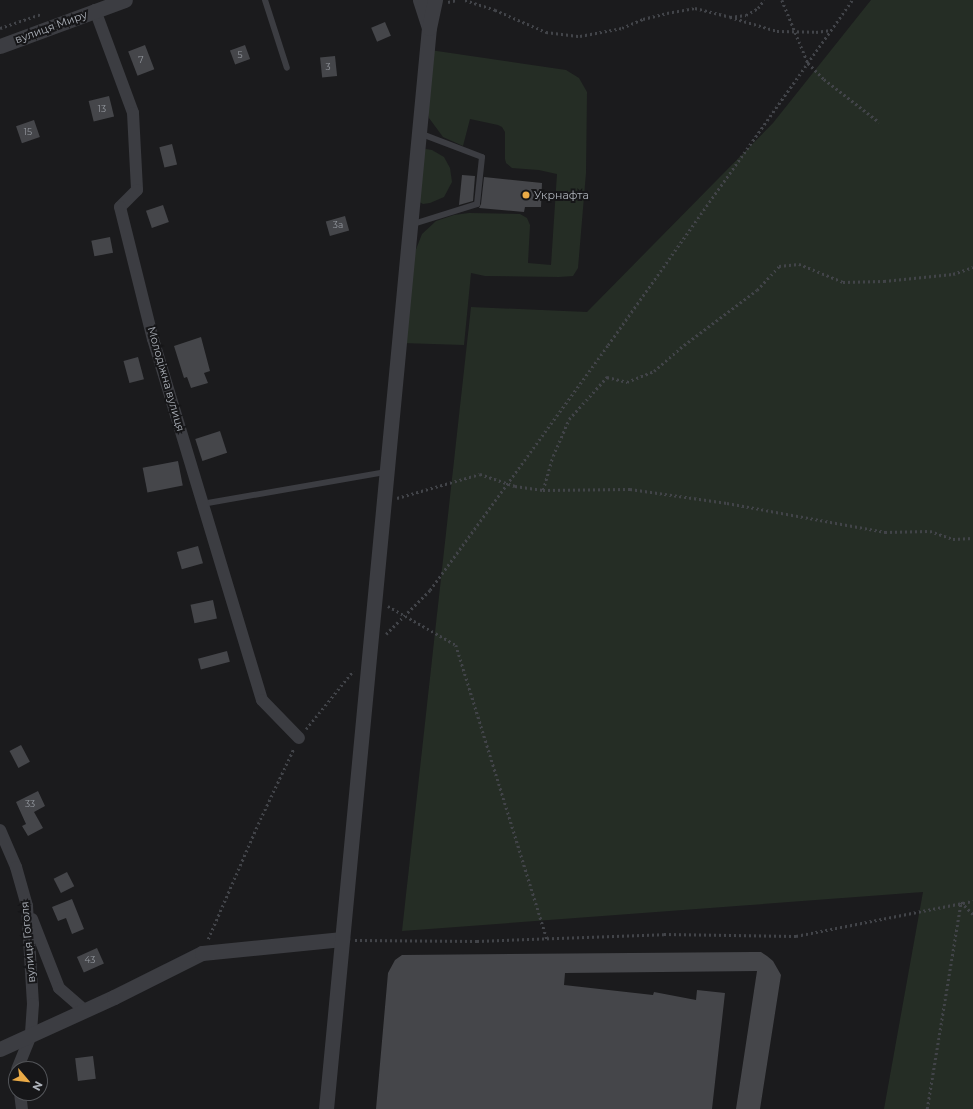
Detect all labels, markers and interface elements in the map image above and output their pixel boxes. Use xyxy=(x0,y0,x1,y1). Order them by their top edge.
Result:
street label: вулиця Миру xyxy=(13,8,89,46)
house number: 5 xyxy=(237,50,243,60)
house number: 7 xyxy=(138,55,144,65)
house number: 3 xyxy=(325,62,331,72)
house number: 13 xyxy=(98,104,106,114)
house number: 15 xyxy=(24,127,32,137)
place label: Укрнафта xyxy=(534,188,589,202)
marker: Укрнафта xyxy=(521,190,531,200)
house number: 3а xyxy=(333,220,343,230)
street label: Молодіжна вулиця xyxy=(145,325,187,433)
house number: 33 xyxy=(25,799,35,809)
street label: вулиця Гоголя xyxy=(18,901,38,983)
house number: 43 xyxy=(85,955,95,965)
north arrow xyxy=(8,1061,48,1101)
text: N xyxy=(29,1079,46,1093)

